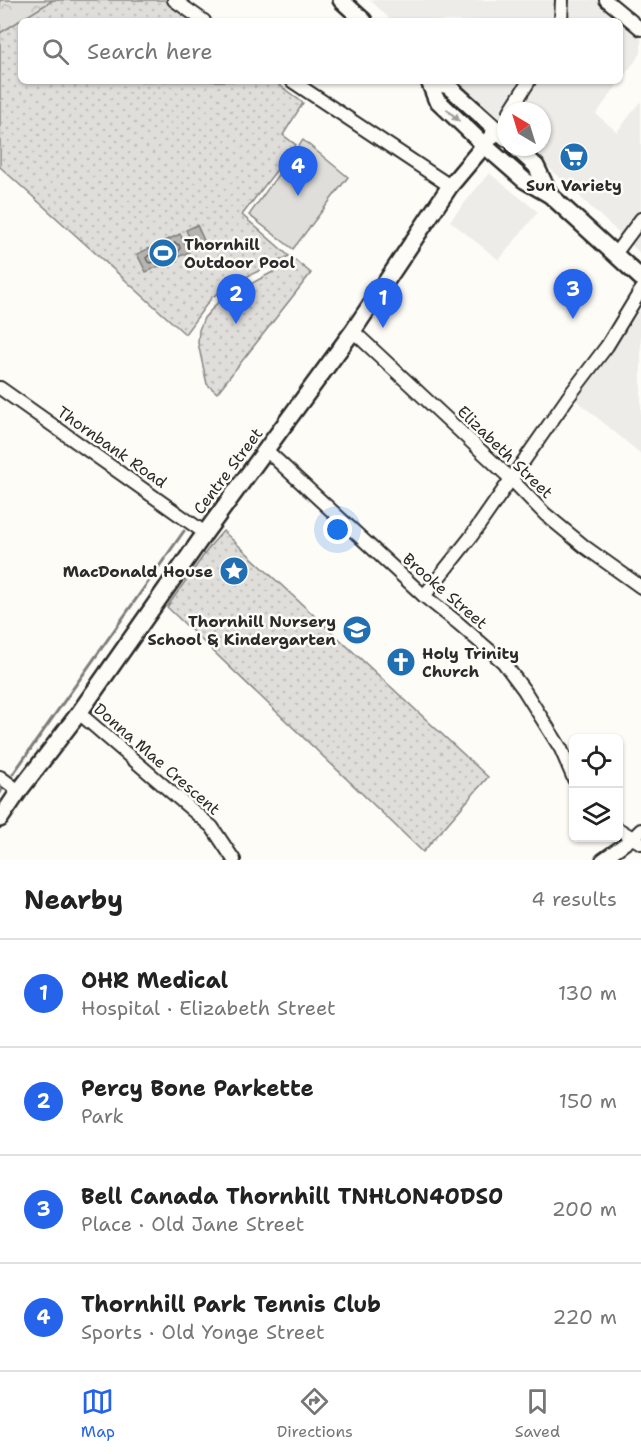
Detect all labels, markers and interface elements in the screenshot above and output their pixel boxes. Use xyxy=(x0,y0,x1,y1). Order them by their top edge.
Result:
search box xyxy=(18,18,623,84)
icon: search xyxy=(39,35,72,68)
text: Search here xyxy=(87,37,213,66)
north arrow xyxy=(497,102,551,156)
one-way arrow xyxy=(445,108,460,122)
supermarket icon: Sun Variety xyxy=(558,141,590,173)
pin: 4 xyxy=(278,146,318,196)
place label: Sun Variety xyxy=(526,175,622,196)
place label: Thornhill Outdoor Pool xyxy=(184,234,295,273)
sports icon: Thornhill Outdoor Pool xyxy=(147,237,179,269)
pin: 3 xyxy=(554,270,592,319)
pin: 2 xyxy=(216,274,256,324)
pin: 1 xyxy=(364,278,403,328)
street label: Thornbank Road xyxy=(53,401,171,493)
street label: Elizabeth Street xyxy=(453,401,557,503)
street label: Centre Street xyxy=(189,424,267,518)
your location xyxy=(323,515,352,544)
street label: Brooke Street xyxy=(398,548,492,634)
place icon: MacDonald House xyxy=(218,555,250,587)
place label: MacDonald House xyxy=(63,561,213,582)
place label: Thornhill Nursery School & Kindergarten xyxy=(147,611,336,650)
school or university icon: Thornhill Nursery School & Kindergarten xyxy=(341,614,373,646)
place label: Holy Trinity Church xyxy=(422,643,519,682)
church icon: Holy Trinity Church xyxy=(385,646,417,678)
street label: Donna Mae Crescent xyxy=(90,698,224,820)
map controls xyxy=(569,734,623,842)
button: locate xyxy=(569,734,623,788)
button: layers xyxy=(569,788,623,842)
text: Nearby xyxy=(24,882,123,917)
text: 4 results xyxy=(531,886,617,912)
text: OHR Medical xyxy=(81,966,228,995)
text: 1 xyxy=(39,980,48,1006)
text: 130 m xyxy=(558,980,617,1006)
text: Hospital · Elizabeth Street xyxy=(81,995,336,1021)
text: Percy Bone Parkette xyxy=(81,1074,314,1103)
text: 2 xyxy=(37,1088,51,1114)
text: 150 m xyxy=(559,1088,617,1114)
text: Park xyxy=(81,1103,124,1129)
text: Bell Canada Thornhill TNHLON40DS0 xyxy=(81,1182,503,1211)
text: 3 xyxy=(37,1196,51,1222)
text: 200 m xyxy=(552,1196,617,1222)
text: Place · Old Jane Street xyxy=(81,1211,305,1237)
text: Thornhill Park Tennis Club xyxy=(81,1290,381,1319)
text: 4 xyxy=(37,1304,51,1330)
text: 220 m xyxy=(553,1304,617,1330)
text: Sports · Old Yonge Street xyxy=(81,1319,325,1345)
tab: Map xyxy=(81,1385,115,1442)
tab: Directions xyxy=(277,1385,353,1442)
tab: Saved xyxy=(515,1385,560,1442)

